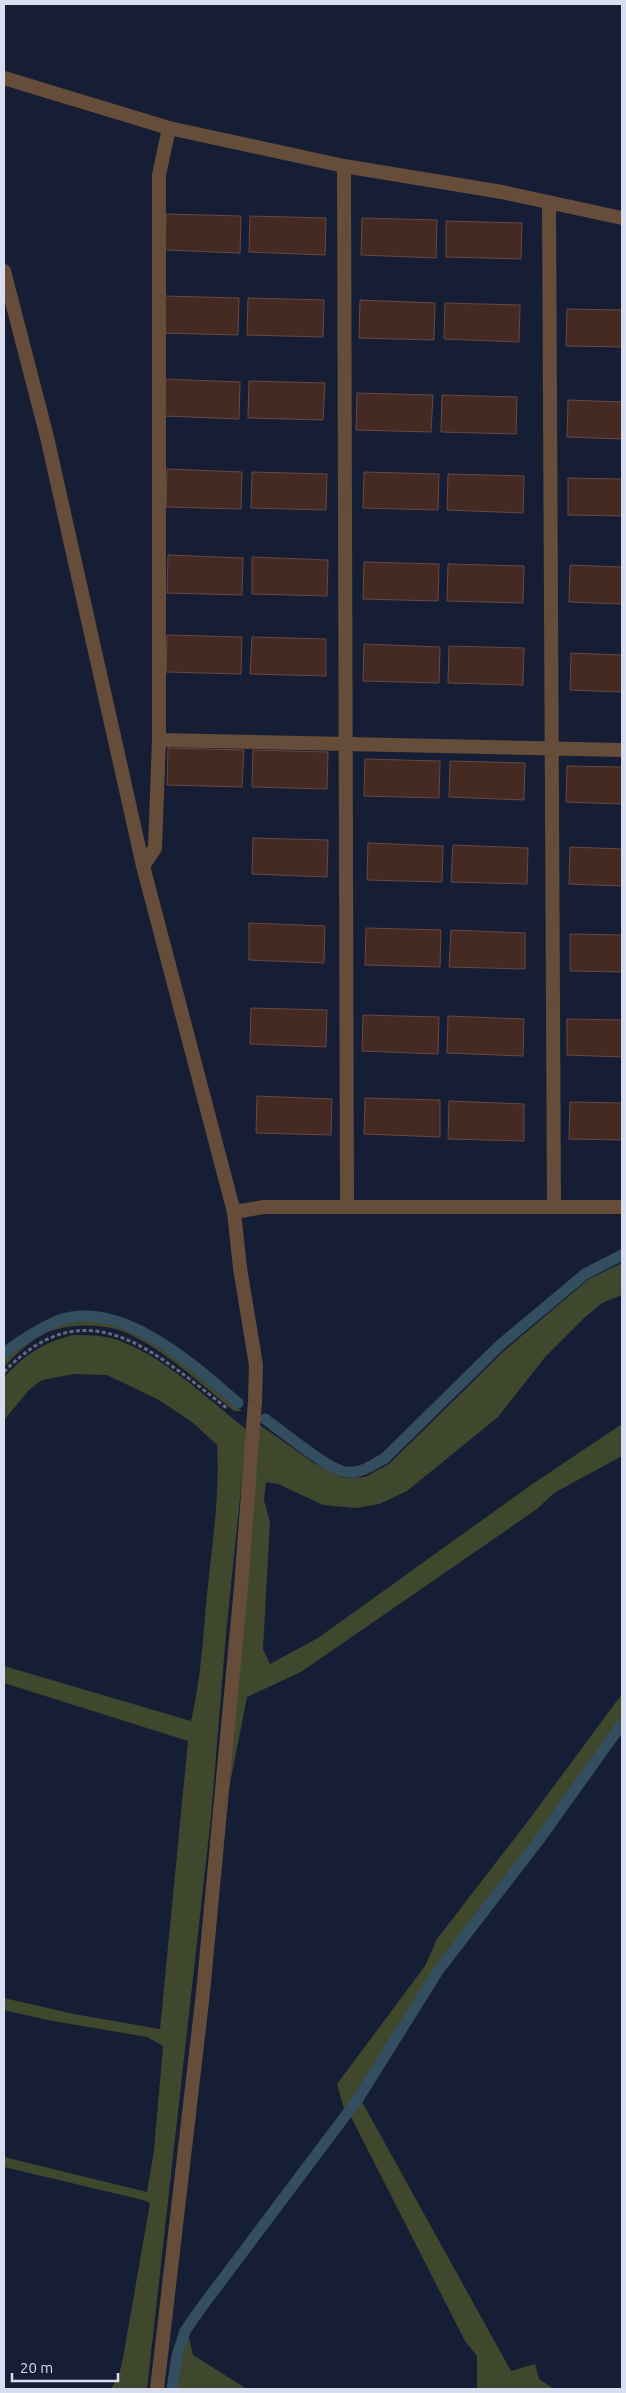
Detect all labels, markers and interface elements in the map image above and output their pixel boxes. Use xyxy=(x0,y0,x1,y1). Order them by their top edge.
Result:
scale bar xyxy=(12,2350,119,2382)
text: 20 m xyxy=(20,2359,53,2376)

